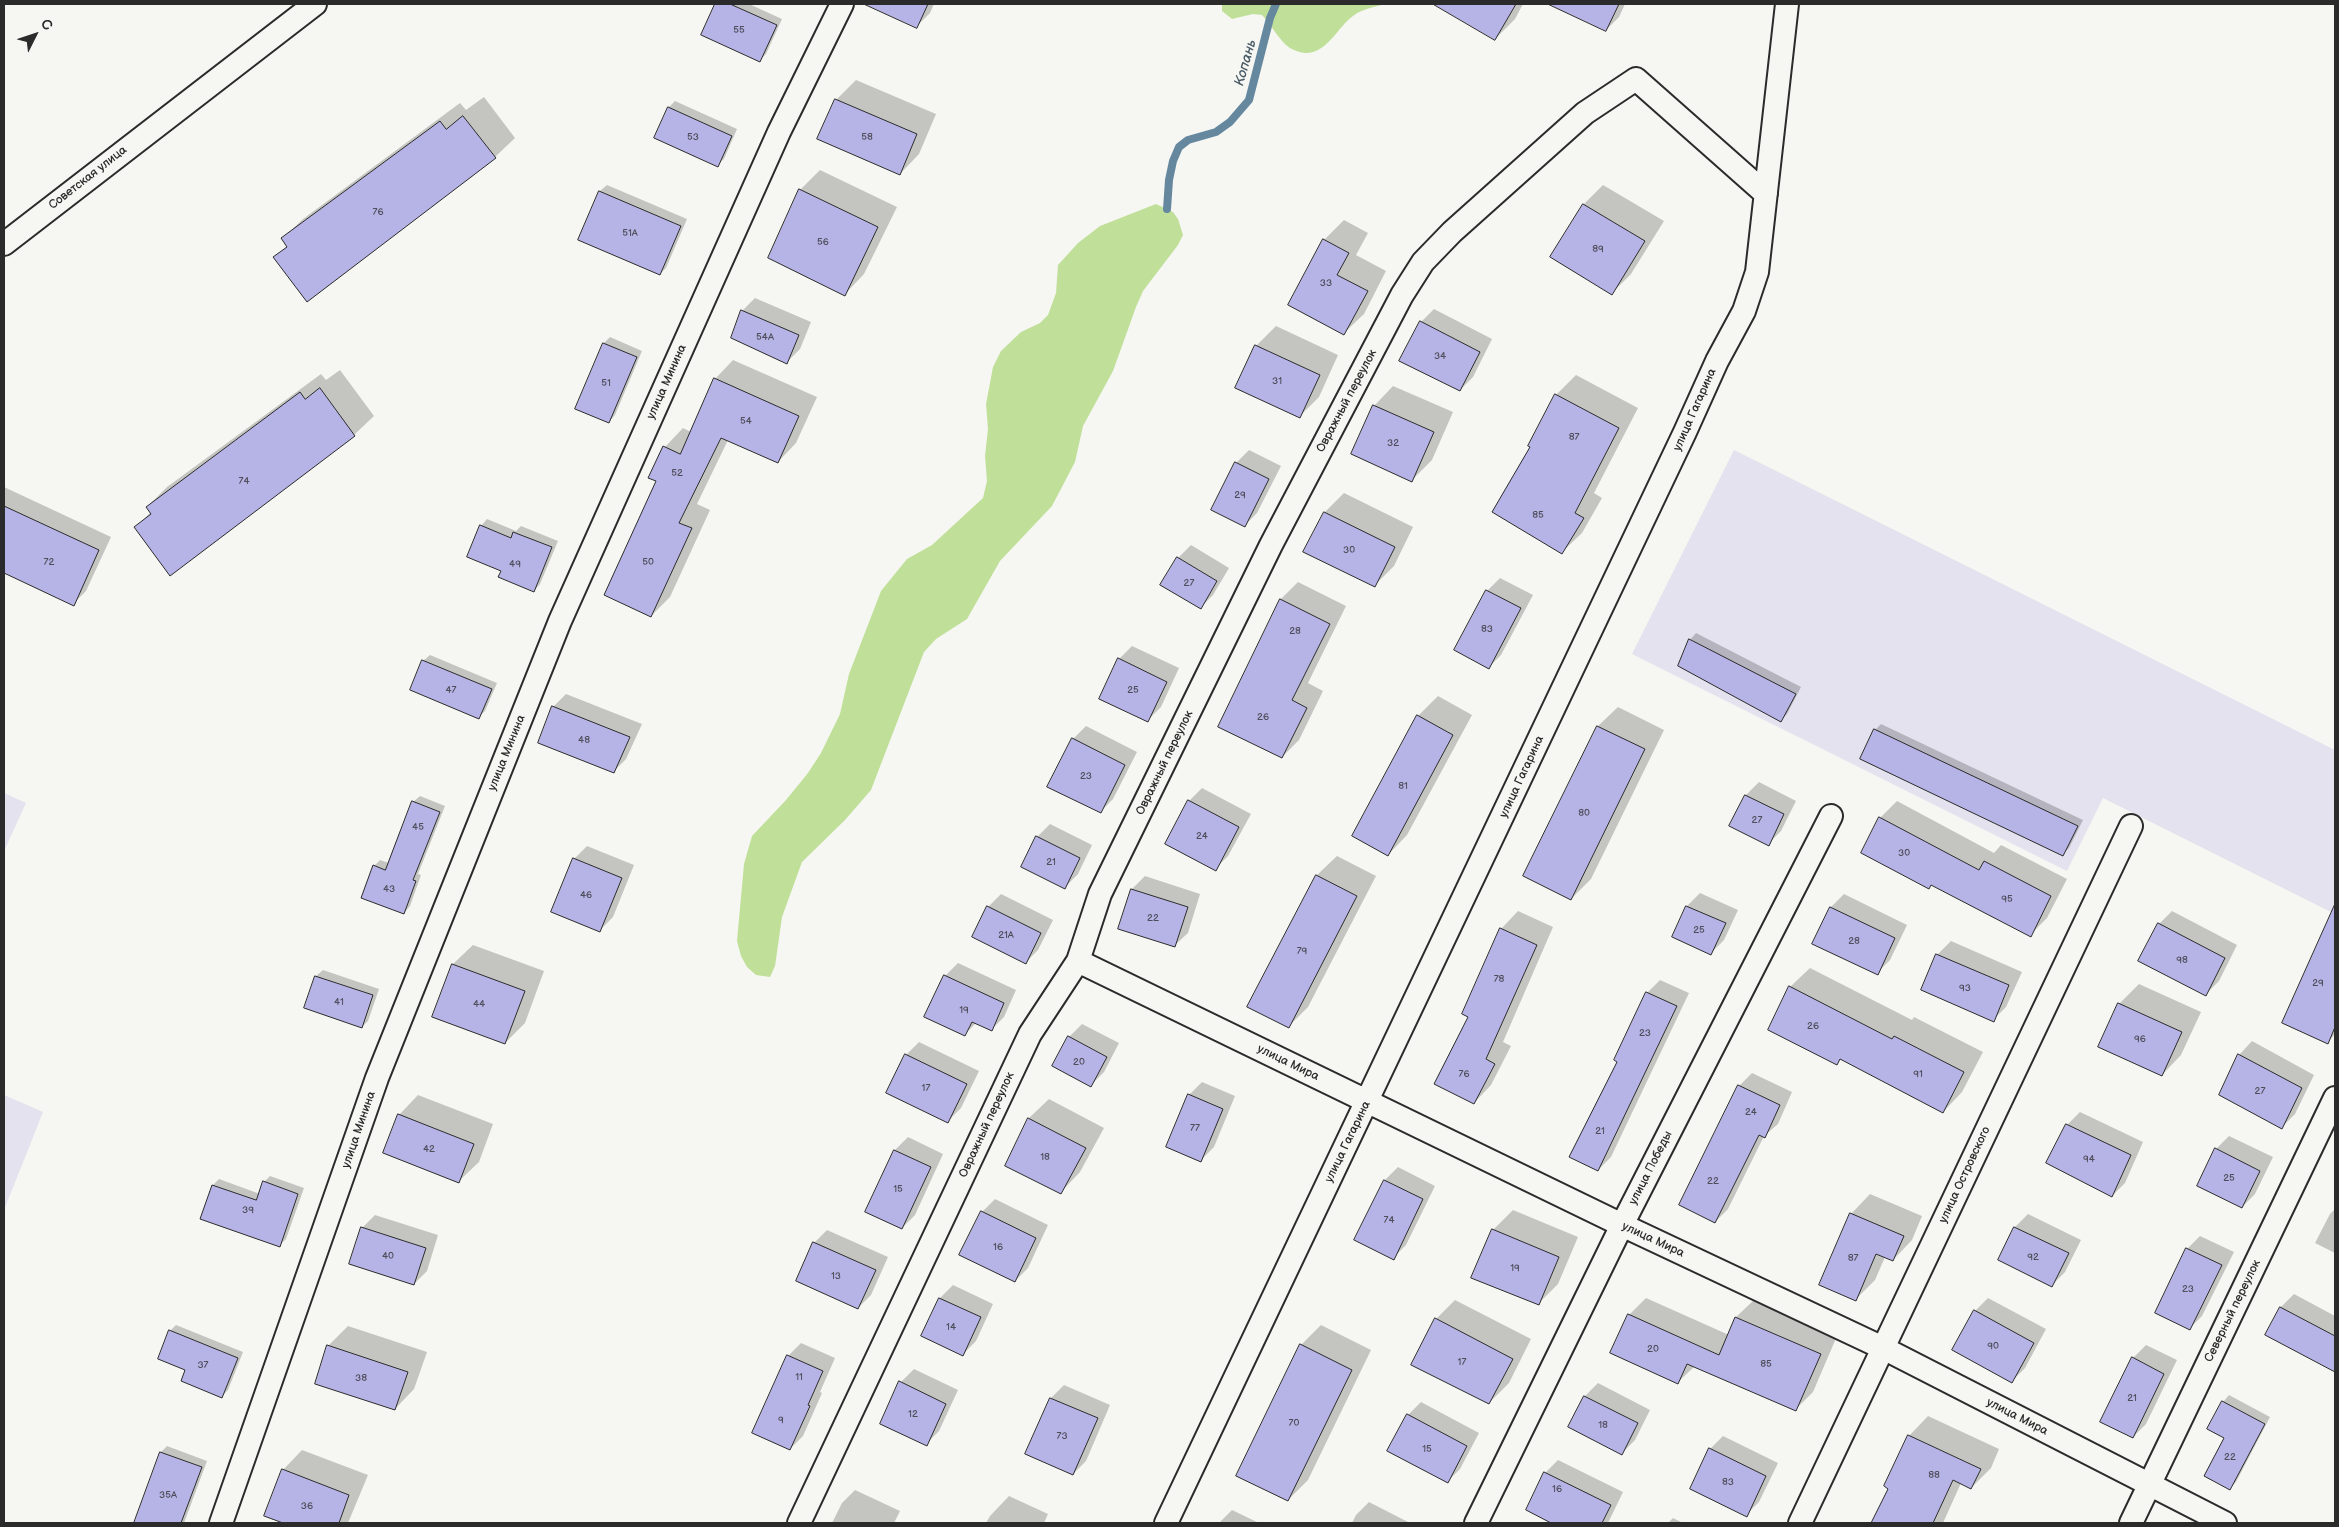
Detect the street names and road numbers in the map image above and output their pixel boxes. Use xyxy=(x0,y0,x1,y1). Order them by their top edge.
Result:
street label: Советская улица xyxy=(46,143,130,213)
street label: улица Минина xyxy=(644,342,690,422)
street label: Овражный переулок xyxy=(1314,347,1380,455)
street label: улица Гагарина xyxy=(1670,366,1720,454)
street label: Овражный переулок xyxy=(1133,708,1197,818)
street label: улица Минина xyxy=(485,713,529,793)
street label: улица Гагарина xyxy=(1497,734,1547,820)
street label: улица Мира xyxy=(1255,1042,1321,1084)
street label: Овражный переулок xyxy=(956,1070,1018,1180)
street label: улица Минина xyxy=(339,1090,379,1170)
street label: улица Гагарина xyxy=(1322,1099,1374,1185)
street label: улица Островского xyxy=(1936,1124,1994,1226)
street label: улица Победы xyxy=(1626,1129,1676,1207)
street label: улица Мира xyxy=(1620,1219,1686,1261)
street label: Северный переулок xyxy=(2202,1257,2264,1365)
street label: улица Мира xyxy=(1984,1395,2050,1439)

